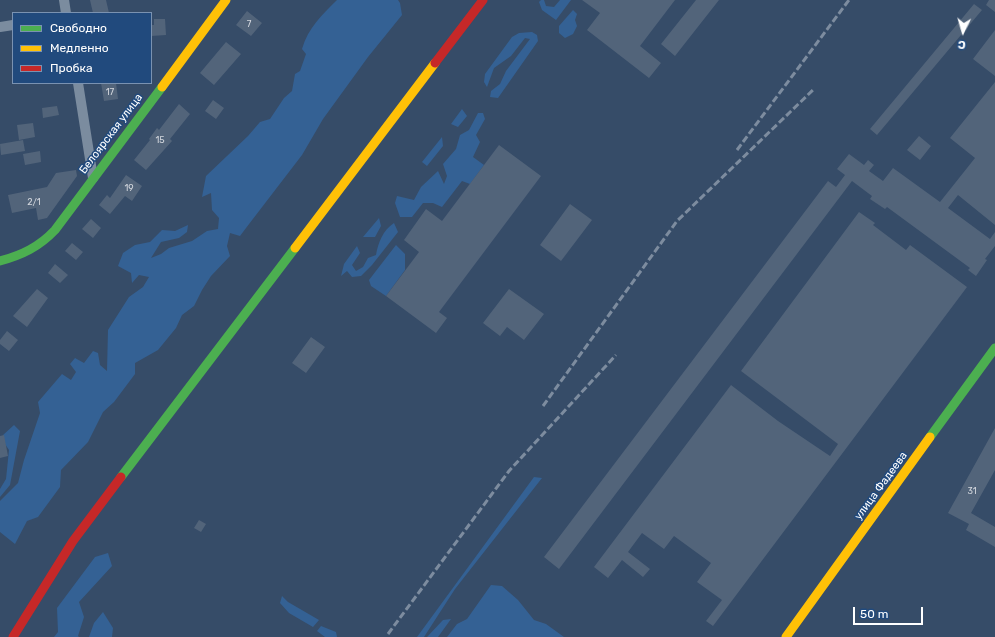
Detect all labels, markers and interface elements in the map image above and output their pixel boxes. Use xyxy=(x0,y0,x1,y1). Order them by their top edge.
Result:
legend xyxy=(12,12,152,84)
north arrow xyxy=(943,12,983,52)
house number: 7 xyxy=(247,19,251,29)
text: Свободно xyxy=(50,21,107,35)
text: С xyxy=(957,38,966,51)
text: Медленно xyxy=(50,41,109,55)
text: Пробка xyxy=(50,61,93,75)
house number: 17 xyxy=(106,87,114,97)
street label: Белоярская улица xyxy=(77,91,145,177)
house number: 15 xyxy=(155,135,165,145)
house number: 19 xyxy=(124,183,134,193)
house number: 2/1 xyxy=(27,197,41,207)
street label: улица Фадеева xyxy=(852,449,910,523)
house number: 31 xyxy=(967,486,977,496)
scale bar xyxy=(855,599,925,625)
text: 50 m xyxy=(860,607,888,621)

